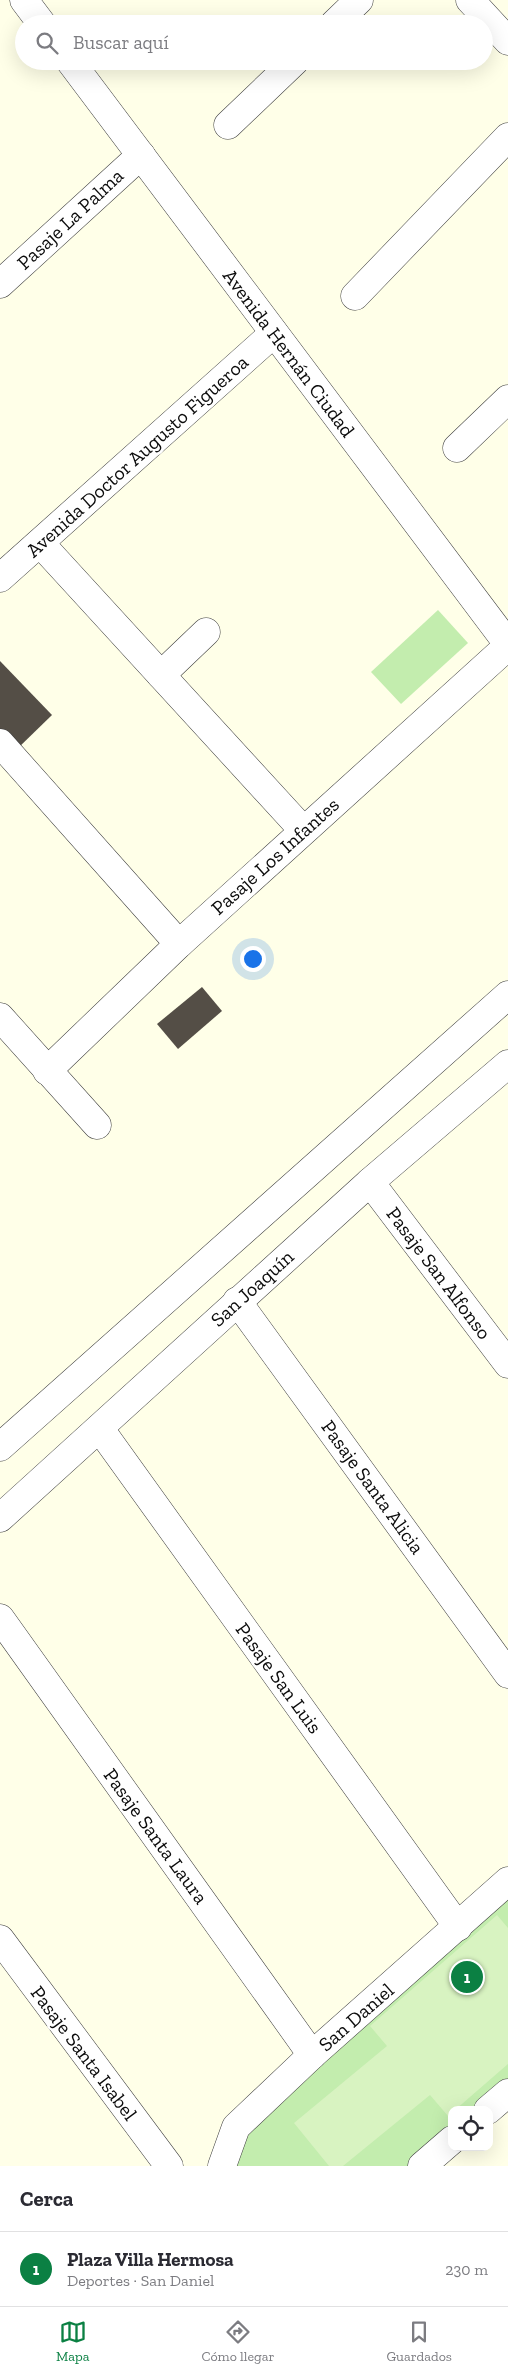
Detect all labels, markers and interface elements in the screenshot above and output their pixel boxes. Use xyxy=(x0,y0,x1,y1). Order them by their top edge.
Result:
search box xyxy=(15,15,493,70)
icon: search xyxy=(33,29,61,57)
text: Buscar aquí xyxy=(73,31,169,54)
street label: Pasaje La Palma xyxy=(12,163,128,274)
street label: Avenida Hernán Ciudad xyxy=(218,264,360,442)
street label: Avenida Doctor Augusto Figueroa xyxy=(21,350,253,562)
street label: Pasaje Los Infantes xyxy=(206,792,344,920)
your location xyxy=(240,946,266,972)
street label: Pasaje San Alfonso xyxy=(381,1202,497,1344)
street label: San Joaquín xyxy=(206,1244,299,1332)
street label: Pasaje Santa Alicia xyxy=(316,1415,430,1559)
street label: Pasaje San Luis xyxy=(231,1618,327,1738)
street label: Pasaje Santa Laura xyxy=(99,1764,213,1909)
pin: 1 xyxy=(451,1958,483,1996)
street label: San Daniel xyxy=(313,1978,399,2056)
street label: Pasaje Santa Isabel xyxy=(26,1981,142,2125)
map controls xyxy=(448,2106,493,2151)
button: locate xyxy=(448,2106,493,2151)
text: Cerca xyxy=(20,2186,73,2211)
text: Plaza Villa Hermosa xyxy=(67,2248,234,2271)
text: 1 xyxy=(33,2260,39,2279)
text: 230 m xyxy=(445,2260,488,2279)
text: Deportes · San Daniel xyxy=(67,2271,214,2290)
tab: Mapa xyxy=(56,2318,89,2365)
tab: Cómo llegar xyxy=(201,2318,274,2365)
tab: Guardados xyxy=(386,2318,452,2365)

